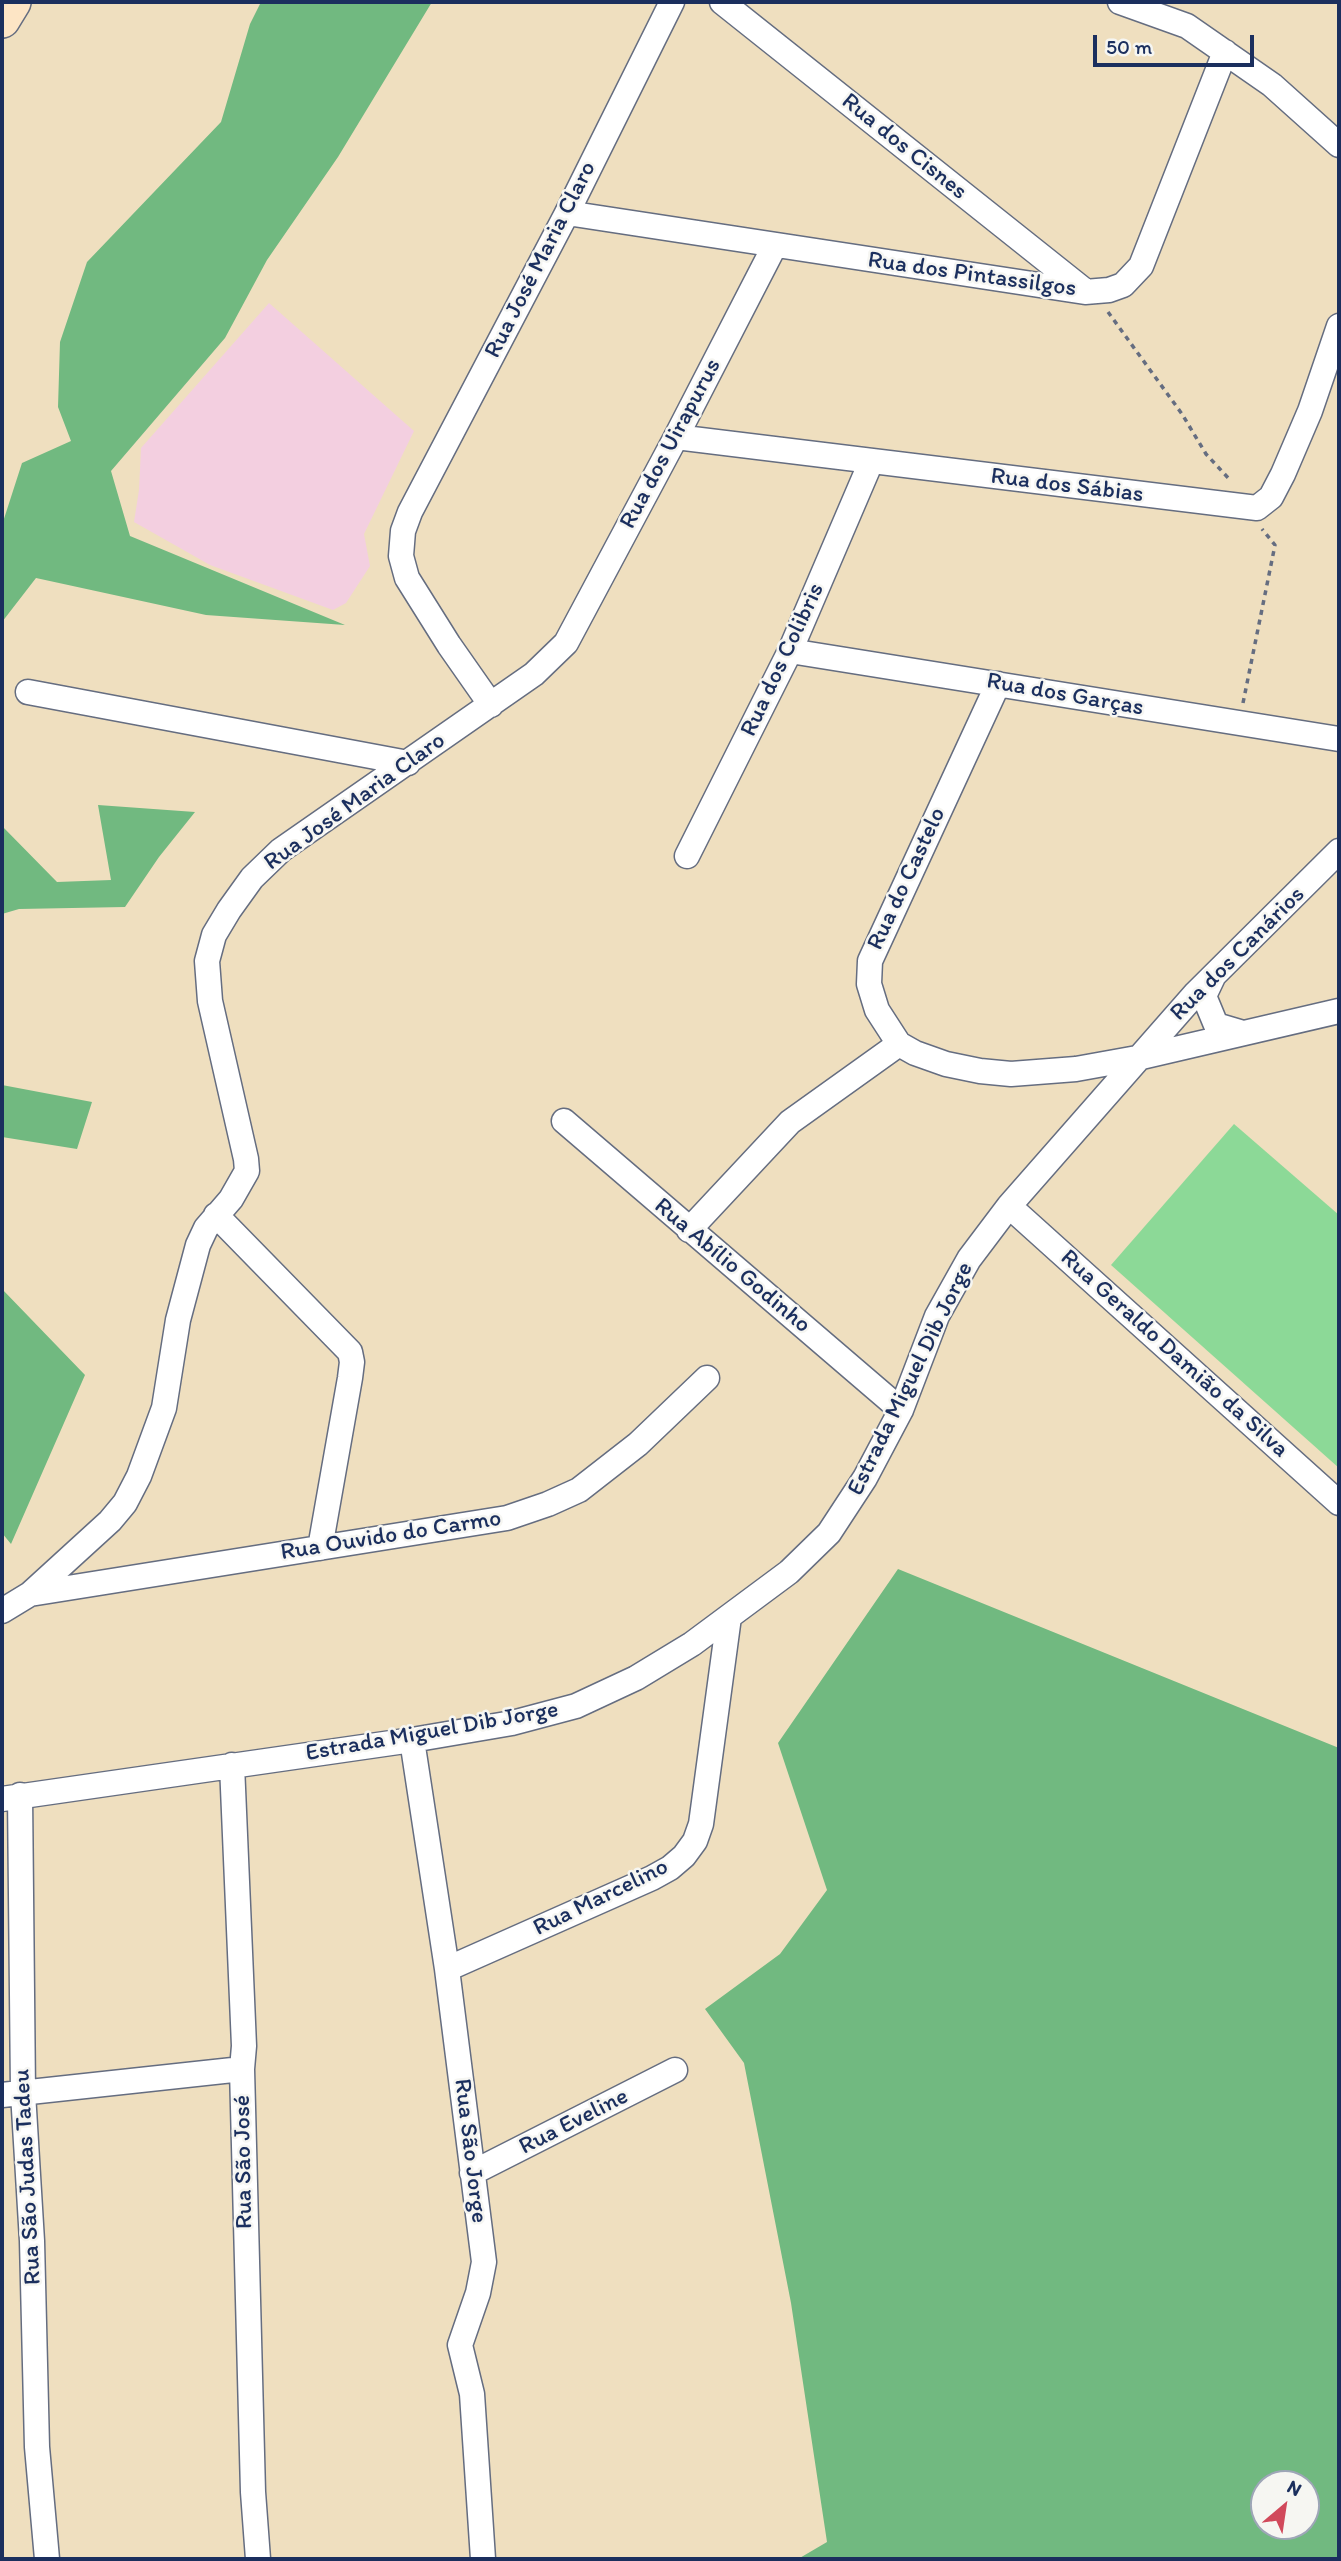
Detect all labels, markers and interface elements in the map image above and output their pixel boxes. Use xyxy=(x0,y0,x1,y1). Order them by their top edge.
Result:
scale bar xyxy=(1096,21,1257,65)
text: 50 m xyxy=(1106,34,1152,59)
street label: Rua dos Cisnes xyxy=(835,87,973,207)
street label: Rua José Maria Claro xyxy=(479,157,603,363)
street label: Rua dos Pintassilgos xyxy=(866,246,1078,304)
street label: Rua dos Uirapurus xyxy=(614,354,728,534)
street label: Rua dos Sábias xyxy=(989,462,1145,510)
street label: Rua dos Colibris xyxy=(735,579,831,741)
street label: Rua dos Garças xyxy=(984,667,1146,723)
street label: Rua José Maria Claro xyxy=(259,727,451,877)
street label: Rua do Castelo xyxy=(861,803,953,955)
street label: Rua dos Canários xyxy=(1165,881,1311,1027)
street label: Rua Abílio Godinho xyxy=(648,1192,816,1340)
street label: Rua Geraldo Damião da Silva xyxy=(1054,1244,1294,1464)
street label: Estrada Miguel Dib Jorge xyxy=(842,1258,980,1500)
street label: Rua Ouvido do Carmo xyxy=(279,1504,503,1568)
street label: Estrada Miguel Dib Jorge xyxy=(303,1696,561,1768)
street label: Rua Marcelino xyxy=(529,1853,673,1943)
street label: Rua São Judas Tadeu xyxy=(8,2068,48,2286)
street label: Rua São Jorge xyxy=(447,2077,493,2225)
street label: Rua Eveline xyxy=(515,2082,633,2162)
street label: Rua São José xyxy=(228,2095,260,2229)
north arrow xyxy=(1250,2470,1320,2540)
text: N xyxy=(1283,2475,1306,2501)

